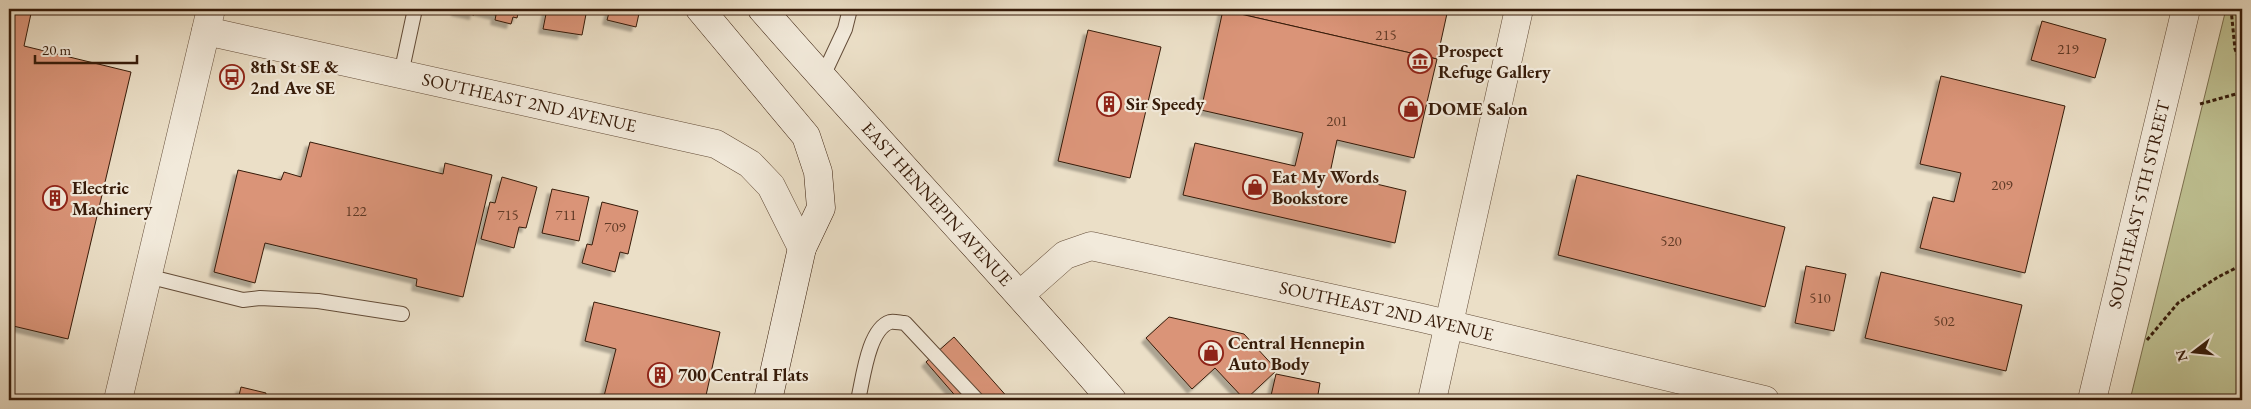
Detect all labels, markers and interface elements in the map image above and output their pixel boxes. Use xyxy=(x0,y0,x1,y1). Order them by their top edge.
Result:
house number: 215 xyxy=(1375,25,1397,44)
scale bar xyxy=(35,32,138,64)
place label: Prospect Refuge Gallery xyxy=(1438,39,1551,83)
house number: 219 xyxy=(2057,39,2079,58)
text: 20 m xyxy=(42,40,71,59)
museum icon: Prospect Refuge Gallery xyxy=(1407,48,1433,74)
place label: 8th St SE & 2nd Ave SE xyxy=(250,55,339,99)
bus stop icon: 8th St SE & 2nd Ave SE xyxy=(219,64,245,90)
street label: SOUTHEAST 2ND AVENUE xyxy=(420,67,639,137)
building icon: Sir Speedy xyxy=(1096,91,1122,117)
place label: Sir Speedy xyxy=(1126,92,1204,115)
shop icon: DOME Salon xyxy=(1398,96,1424,122)
place label: DOME Salon xyxy=(1428,97,1528,120)
street label: SOUTHEAST 5TH STREET xyxy=(2102,97,2175,311)
house number: 201 xyxy=(1326,111,1348,130)
street label: EAST HENNEPIN AVENUE xyxy=(857,117,1018,291)
place label: Eat My Words Bookstore xyxy=(1272,165,1379,209)
shop icon: Eat My Words Bookstore xyxy=(1242,174,1268,200)
house number: 209 xyxy=(1991,175,2013,194)
place label: Electric Machinery xyxy=(72,176,153,220)
building icon: Electric Machinery xyxy=(42,185,68,211)
house number: 122 xyxy=(345,201,368,220)
house number: 715 xyxy=(497,205,519,224)
house number: 711 xyxy=(555,205,577,224)
house number: 709 xyxy=(604,217,626,236)
house number: 520 xyxy=(1660,231,1682,250)
street label: SOUTHEAST 2ND AVENUE xyxy=(1278,275,1496,346)
house number: 510 xyxy=(1809,288,1831,307)
house number: 502 xyxy=(1933,311,1956,330)
north arrow xyxy=(2168,326,2218,376)
place label: Central Hennepin Auto Body xyxy=(1227,331,1365,375)
shop icon: Central Hennepin Auto Body xyxy=(1198,340,1224,366)
text: N xyxy=(2171,347,2192,364)
building icon: 700 Central Flats xyxy=(647,362,673,388)
place label: 700 Central Flats xyxy=(678,363,809,386)

